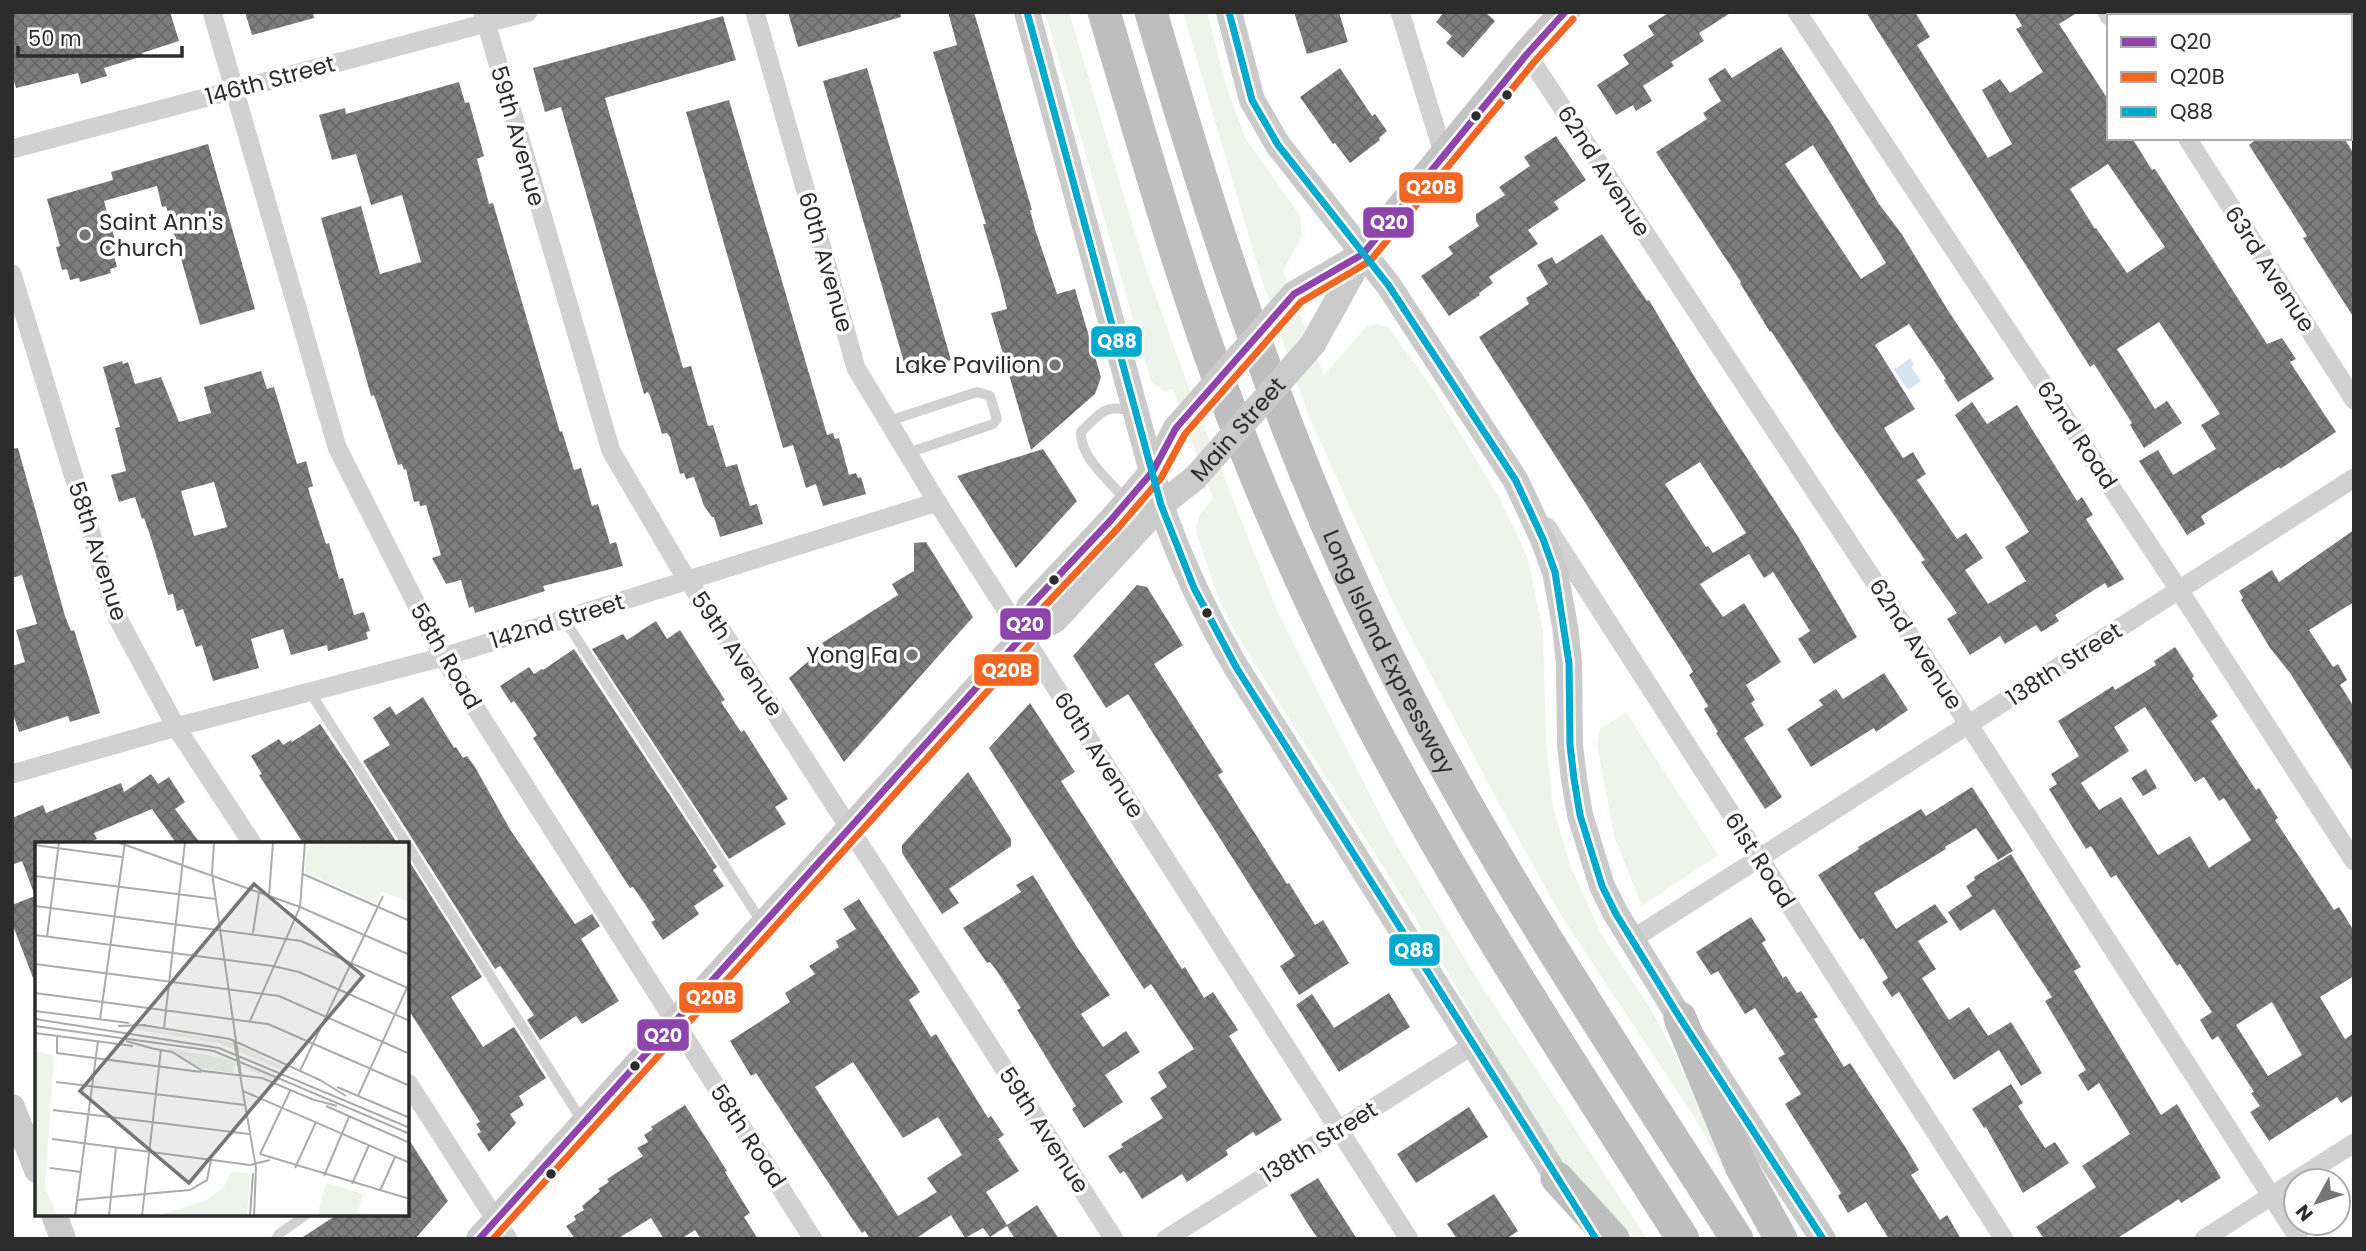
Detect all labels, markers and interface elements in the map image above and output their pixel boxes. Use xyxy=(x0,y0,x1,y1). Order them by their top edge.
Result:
scale bar xyxy=(18,14,182,58)
legend xyxy=(2107,14,2352,140)
text: 50 m xyxy=(28,24,82,53)
text: Q20 xyxy=(2170,27,2212,56)
street label: 146th Street xyxy=(202,47,338,113)
street label: 59th Avenue xyxy=(483,62,553,210)
text: Q20B xyxy=(2170,62,2225,91)
unlabelled marker xyxy=(1500,88,1514,102)
text: Q88 xyxy=(2170,97,2213,126)
street label: 62nd Avenue xyxy=(1550,99,1658,243)
unlabelled marker xyxy=(1469,109,1483,123)
line badge: Q20B xyxy=(1398,171,1464,204)
text: Q20B xyxy=(1406,174,1456,201)
street label: 60th Avenue xyxy=(791,188,861,336)
street label: 63rd Avenue xyxy=(2217,200,2323,338)
place label: Saint Ann's Church xyxy=(99,206,224,264)
line badge: Q20 xyxy=(1362,206,1415,239)
text: Q20 xyxy=(1370,209,1408,236)
marker: Saint Ann's Church xyxy=(77,227,93,243)
line badge: Q88 xyxy=(1090,325,1143,358)
text: Q88 xyxy=(1097,328,1137,355)
place label: Lake Pavilion xyxy=(895,349,1041,381)
marker: Lake Pavilion xyxy=(1047,357,1063,373)
street label: Main Street xyxy=(1183,370,1293,488)
street label: 62nd Road xyxy=(2029,375,2125,495)
street label: 58th Avenue xyxy=(60,477,136,625)
street label: Long Island Expressway xyxy=(1315,525,1463,780)
street label: 62nd Avenue xyxy=(1862,572,1970,716)
unlabelled marker xyxy=(1047,573,1061,587)
street label: 142nd Street xyxy=(486,585,628,657)
street label: 59th Avenue xyxy=(683,585,791,723)
street label: 58th Road xyxy=(403,597,489,715)
unlabelled marker xyxy=(1200,606,1214,620)
line badge: Q20 xyxy=(999,607,1052,641)
text: Q20 xyxy=(1006,611,1044,638)
street label: 138th Street xyxy=(2000,615,2128,713)
place label: Yong Fa xyxy=(806,639,898,671)
marker: Yong Fa xyxy=(904,647,920,663)
line badge: Q20B xyxy=(973,653,1040,687)
text: Q20B xyxy=(982,657,1032,684)
street label: 60th Avenue xyxy=(1046,686,1152,824)
street label: 61st Road xyxy=(1717,806,1803,914)
inset map xyxy=(35,842,410,1216)
line badge: Q88 xyxy=(1388,933,1441,967)
text: Q88 xyxy=(1394,937,1434,964)
line badge: Q20B xyxy=(678,981,744,1014)
text: Q20B xyxy=(686,984,736,1011)
line badge: Q20 xyxy=(636,1018,690,1052)
text: Q20 xyxy=(644,1022,682,1049)
unlabelled marker xyxy=(628,1059,642,1073)
street label: 59th Avenue xyxy=(991,1061,1097,1199)
street label: 58th Road xyxy=(702,1078,794,1194)
street label: 138th Street xyxy=(1255,1093,1383,1191)
unlabelled marker xyxy=(544,1167,558,1181)
north arrow xyxy=(2282,1167,2352,1237)
text: N xyxy=(2289,1198,2319,1227)

